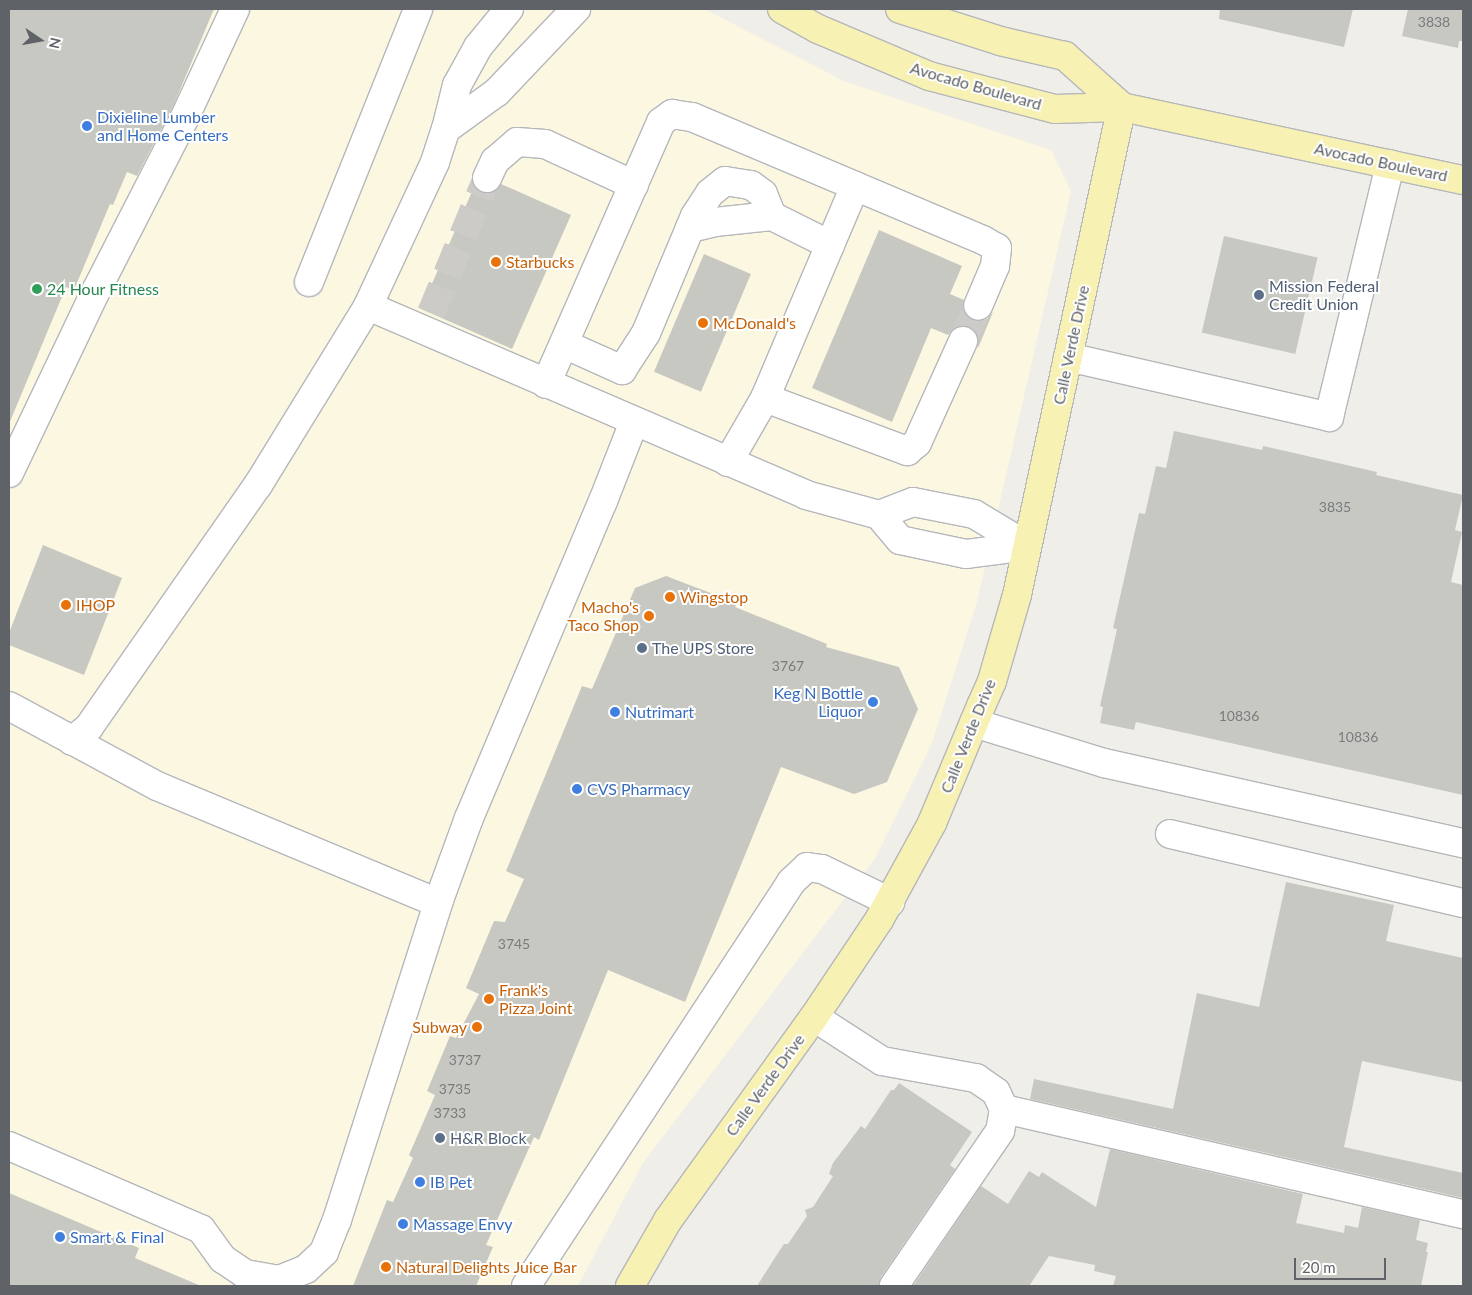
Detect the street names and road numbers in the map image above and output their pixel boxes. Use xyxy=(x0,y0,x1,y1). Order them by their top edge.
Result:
street label: Avocado Boulevard xyxy=(908,58,1044,114)
street label: Avocado Boulevard xyxy=(1313,138,1449,186)
street label: Calle Verde Drive xyxy=(1049,283,1093,407)
street label: Calle Verde Drive xyxy=(936,676,1000,796)
street label: Calle Verde Drive xyxy=(721,1030,809,1140)

